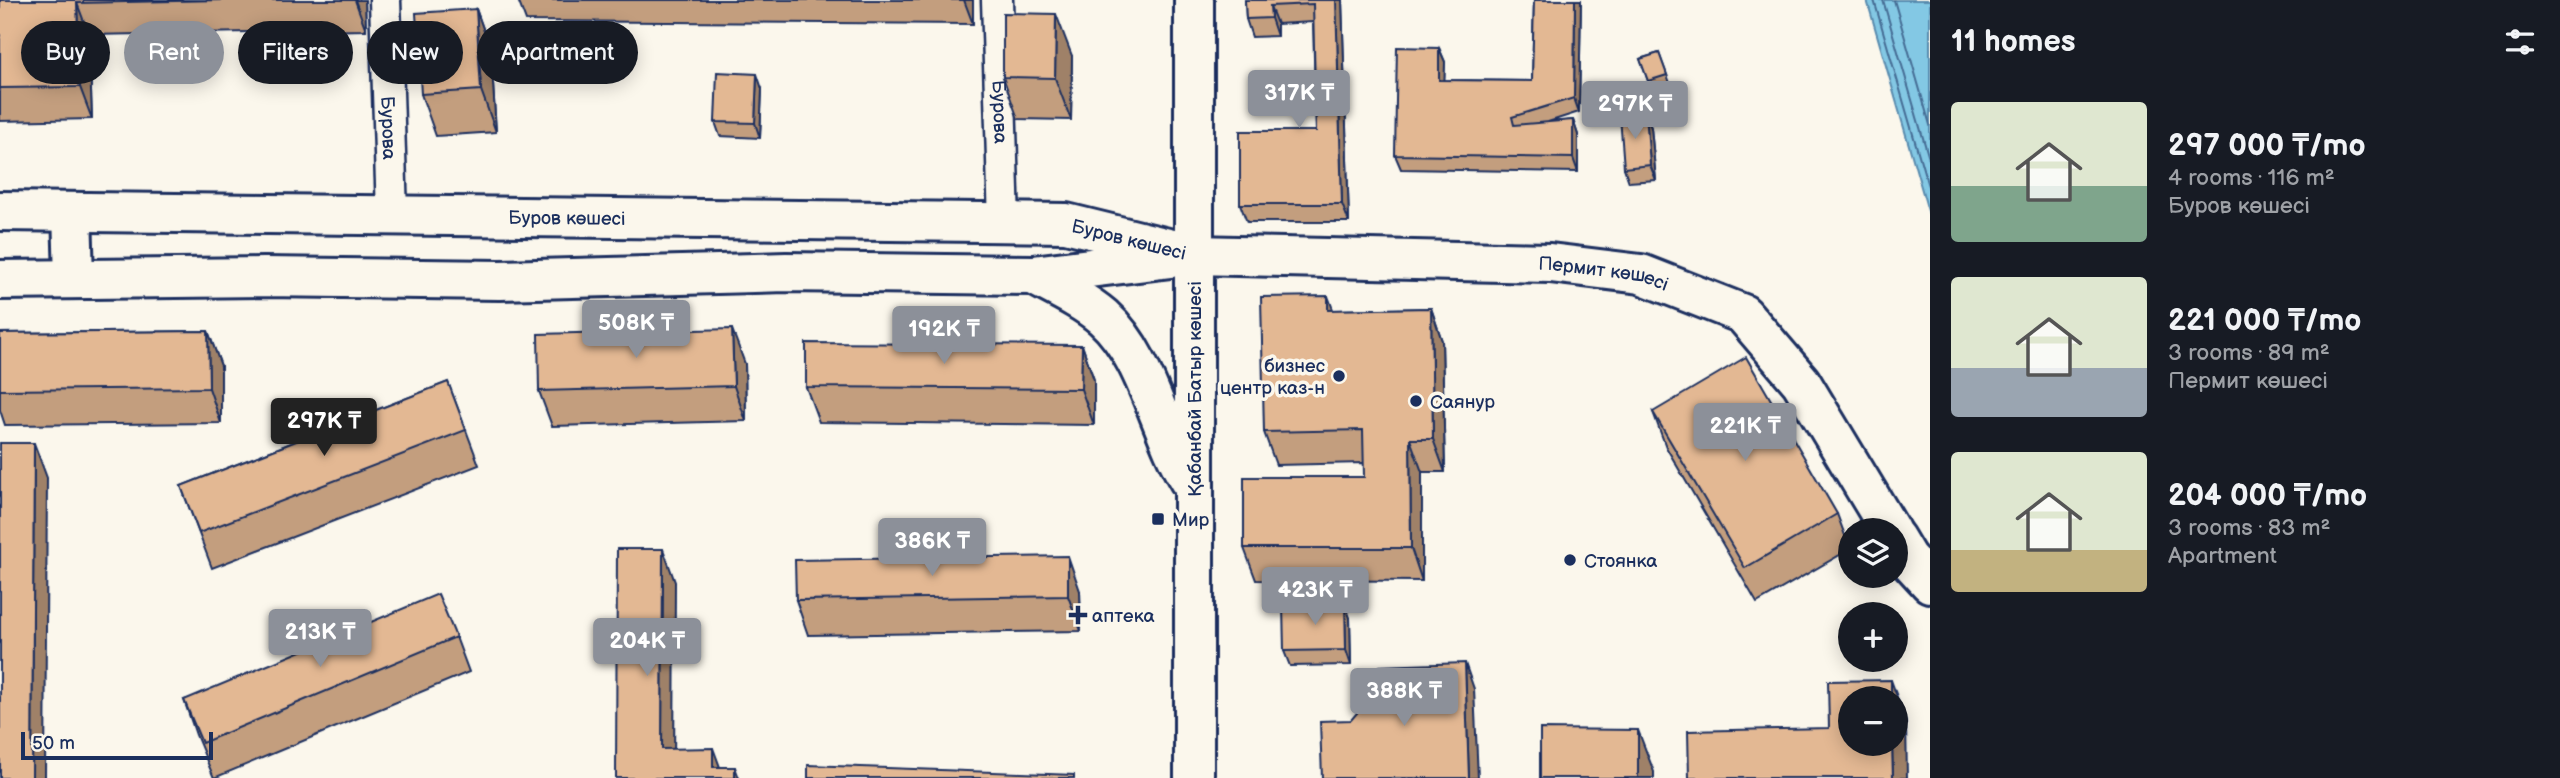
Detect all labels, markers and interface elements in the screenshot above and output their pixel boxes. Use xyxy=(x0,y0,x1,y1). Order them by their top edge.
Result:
chip: Buy xyxy=(21,21,110,84)
chip: Rent xyxy=(124,21,224,84)
chip: Filters xyxy=(238,21,353,84)
chip: New xyxy=(367,21,463,84)
chip: Apartment xyxy=(477,21,638,84)
icon: filters xyxy=(2501,23,2539,61)
text: 11 homes xyxy=(1951,24,2075,60)
pin: 317K ₸ xyxy=(1242,71,1356,130)
text: 317K ₸ xyxy=(1264,79,1334,107)
street label: Бурова xyxy=(987,80,1012,144)
pin: 297K ₸ xyxy=(1578,82,1692,141)
text: 297K ₸ xyxy=(1598,90,1672,118)
street label: Бурова xyxy=(375,96,400,160)
text: 297 000 ₸/mo xyxy=(2168,128,2366,164)
icon: home xyxy=(2007,130,2091,214)
text: 4 rooms · 116 m² xyxy=(2168,164,2335,192)
text: Буров көшесі xyxy=(2168,192,2310,220)
street label: Буров көшесі xyxy=(508,207,626,231)
street label: Буров көшесі xyxy=(1069,215,1188,266)
street label: Пермит көшесі xyxy=(1538,253,1672,297)
street label: Қабанбай Батыр көшесі xyxy=(1184,281,1207,497)
pin: 508K ₸ xyxy=(579,300,693,360)
text: 221 000 ₸/mo xyxy=(2168,303,2361,339)
icon: home xyxy=(2007,305,2091,389)
pin: 192K ₸ xyxy=(887,306,1001,366)
text: 508K ₸ xyxy=(598,309,674,337)
text: 192K ₸ xyxy=(908,315,980,343)
text: 3 rooms · 89 m² xyxy=(2168,339,2330,367)
place label: бизнес центр каз-н xyxy=(1220,355,1326,400)
text: Пермит көшесі xyxy=(2168,367,2328,395)
marker: бизнес центр каз-н xyxy=(1331,368,1347,384)
place label: Саянур xyxy=(1430,391,1495,414)
marker: Саянур xyxy=(1408,393,1424,409)
pin: 297K ₸ xyxy=(267,398,381,458)
pin: 221K ₸ xyxy=(1688,404,1802,463)
text: 297K ₸ xyxy=(287,407,361,435)
text: 221K ₸ xyxy=(1709,412,1781,440)
text: 204 000 ₸/mo xyxy=(2168,478,2367,514)
icon: home xyxy=(2007,480,2091,564)
place label: Мир xyxy=(1172,509,1209,532)
marker: Мир xyxy=(1150,511,1166,527)
text: 3 rooms · 83 m² xyxy=(2168,514,2330,542)
pin: 386K ₸ xyxy=(875,518,989,578)
map controls xyxy=(1838,518,1908,756)
button: layers xyxy=(1838,518,1908,588)
text: 386K ₸ xyxy=(894,527,970,555)
text: Apartment xyxy=(2168,542,2277,570)
place label: Стоянка xyxy=(1584,550,1658,573)
marker: Стоянка xyxy=(1562,552,1578,568)
pin: 423K ₸ xyxy=(1258,568,1372,627)
text: 423K ₸ xyxy=(1278,576,1352,604)
button: + xyxy=(1838,602,1908,672)
place label: аптека xyxy=(1092,605,1155,628)
marker: аптека xyxy=(1070,607,1086,623)
pin: 213K ₸ xyxy=(263,610,377,669)
text: 213K ₸ xyxy=(285,618,355,646)
pin: 204K ₸ xyxy=(590,618,704,678)
text: 204K ₸ xyxy=(609,627,685,655)
pin: 388K ₸ xyxy=(1347,668,1461,728)
text: 388K ₸ xyxy=(1366,677,1442,705)
button: − xyxy=(1838,686,1908,756)
scale bar xyxy=(21,729,214,761)
text: 50 m xyxy=(32,732,75,755)

